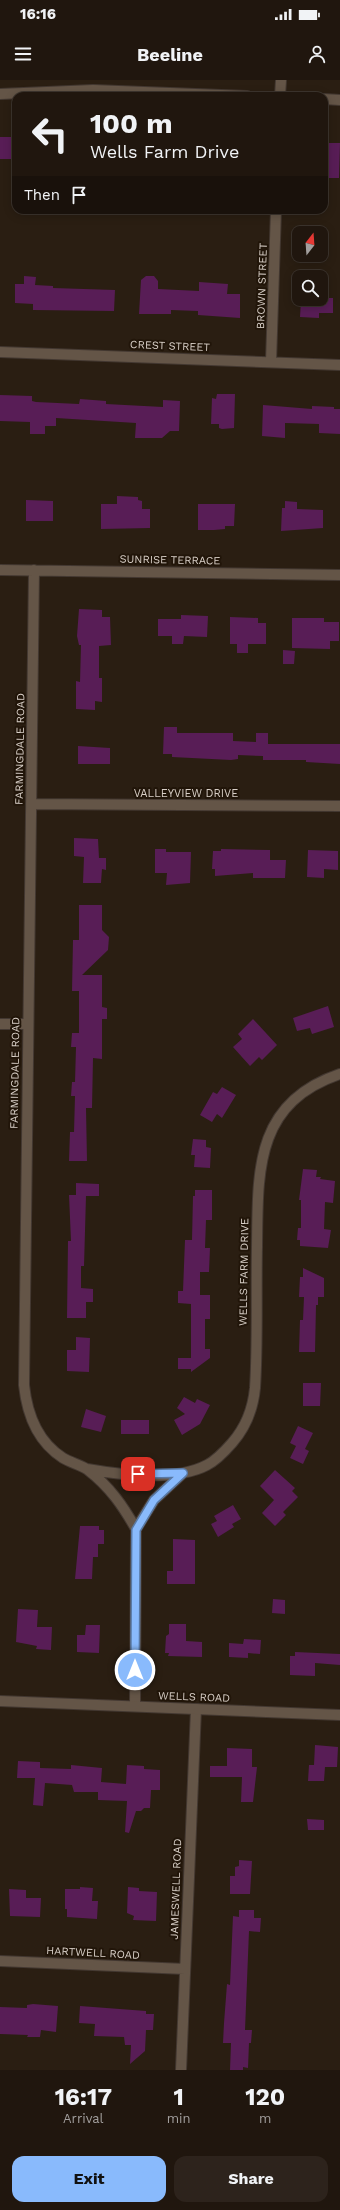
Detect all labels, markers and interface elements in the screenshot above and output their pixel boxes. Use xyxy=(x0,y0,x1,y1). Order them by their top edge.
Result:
text: 16:16 xyxy=(20,5,56,23)
icon: menu xyxy=(12,43,34,65)
icon: person xyxy=(306,43,328,65)
text: Beeline xyxy=(137,44,203,65)
text: 100 m xyxy=(90,107,173,140)
icon: left xyxy=(24,108,76,160)
text: Wells Farm Drive xyxy=(90,141,239,162)
icon: arrive xyxy=(68,184,90,206)
text: Then xyxy=(24,186,60,204)
north arrow xyxy=(292,226,328,262)
map controls xyxy=(292,226,328,306)
street label: BROWN STREET xyxy=(254,242,270,329)
button: search xyxy=(292,270,328,306)
street label: CREST STREET xyxy=(130,338,211,354)
street label: SUNRISE TERRACE xyxy=(119,553,221,567)
street label: FARMINGDALE ROAD xyxy=(13,693,27,805)
street label: VALLEYVIEW DRIVE xyxy=(134,787,238,800)
street label: FARMINGDALE ROAD xyxy=(8,1017,22,1129)
street label: WELLS FARM DRIVE xyxy=(237,1218,251,1326)
pin xyxy=(121,1457,155,1491)
icon: arrive xyxy=(127,1463,149,1485)
position arrow xyxy=(114,1649,156,1691)
street label: WELLS ROAD xyxy=(158,1689,230,1705)
street label: JAMESWELL ROAD xyxy=(168,1838,184,1940)
street label: HARTWELL ROAD xyxy=(46,1944,140,1962)
text: 16:17 xyxy=(55,2083,112,2111)
text: 1 xyxy=(173,2083,184,2111)
text: 120 xyxy=(245,2083,285,2111)
text: Arrival xyxy=(63,2111,104,2126)
text: min xyxy=(167,2111,191,2126)
text: m xyxy=(259,2111,271,2126)
button: Exit xyxy=(12,2156,166,2202)
button: Share xyxy=(174,2156,328,2202)

